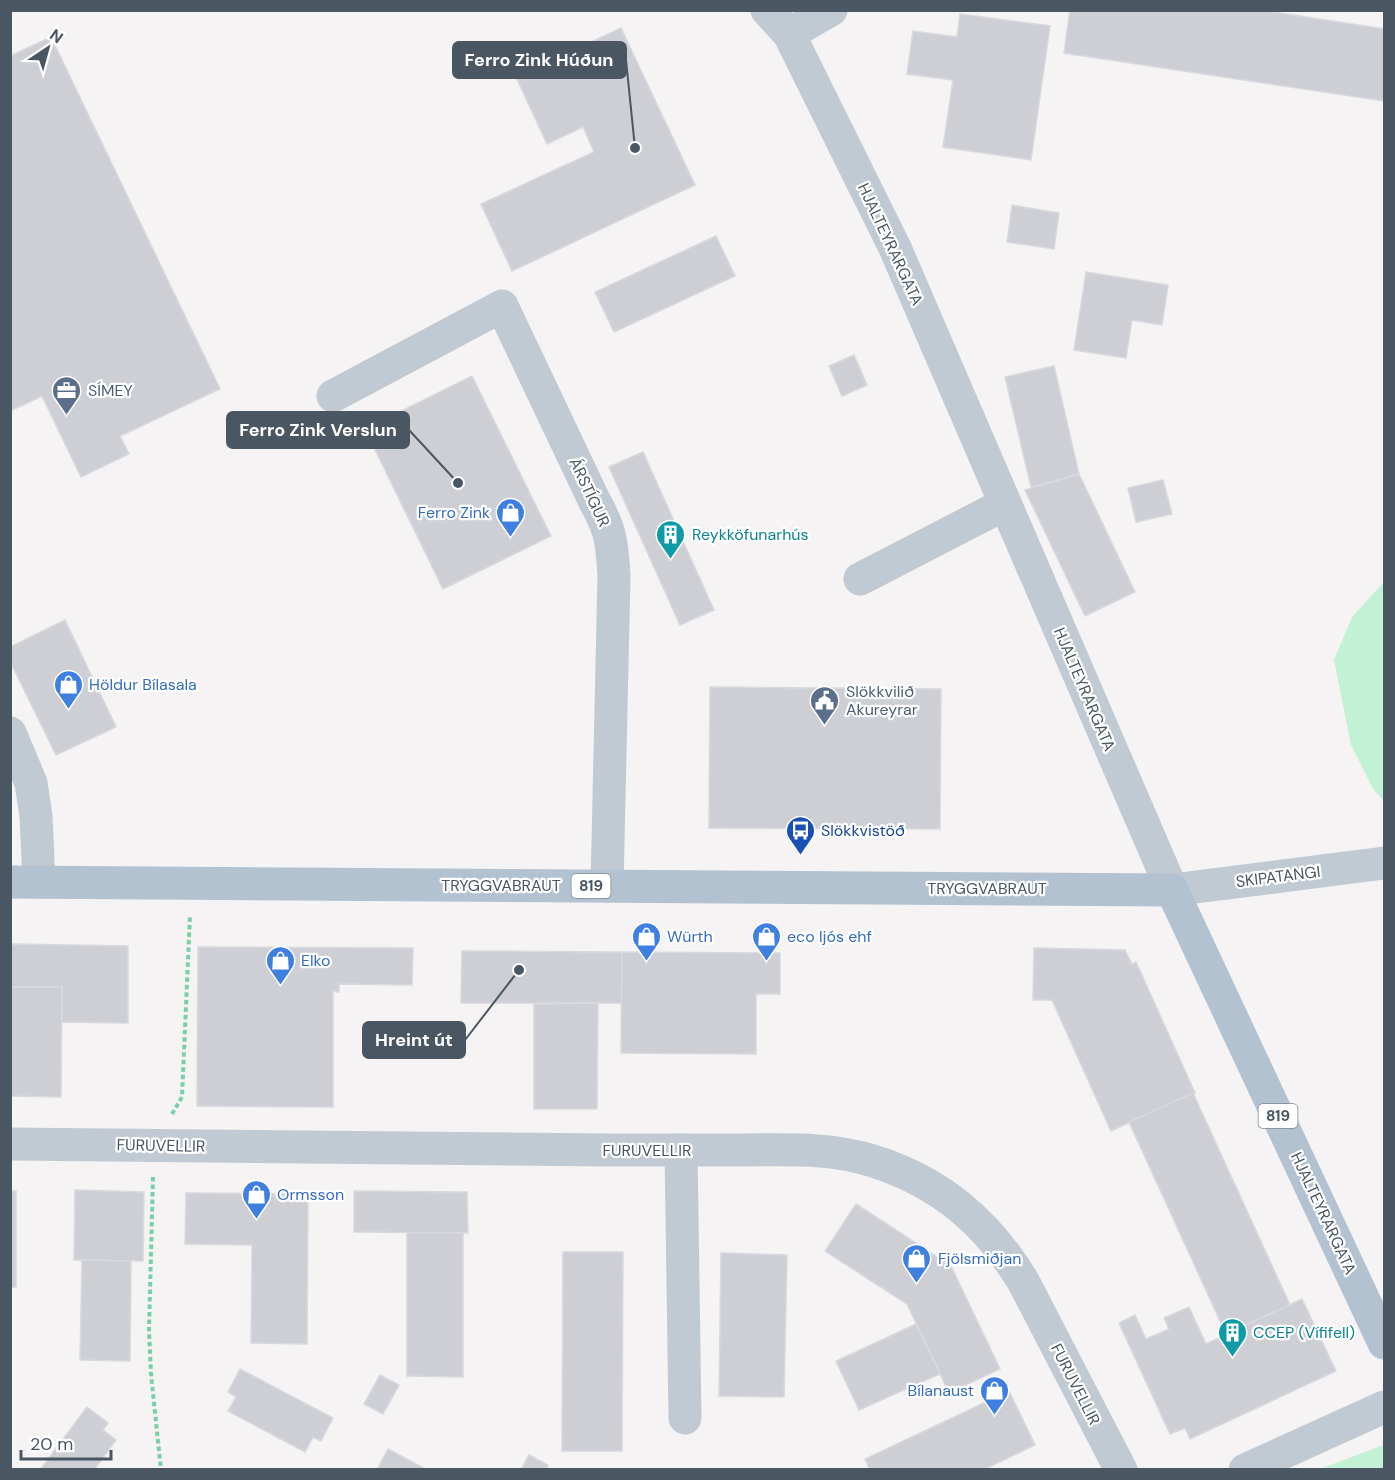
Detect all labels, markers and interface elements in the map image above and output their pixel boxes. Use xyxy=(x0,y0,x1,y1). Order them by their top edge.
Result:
north arrow xyxy=(18,18,78,78)
text: N xyxy=(46,24,67,48)
callout: Ferro Zink Húðun xyxy=(453,42,626,78)
text: Ferro Zink Húðun xyxy=(465,48,613,72)
street label: HJALTEYRARGATA xyxy=(853,180,928,309)
office icon: SÍMEY xyxy=(51,374,83,416)
place label: SÍMEY xyxy=(88,380,133,401)
callout: Ferro Zink Verslun xyxy=(227,412,409,448)
text: Ferro Zink Verslun xyxy=(239,418,397,442)
street label: ÁRSTÍGUR xyxy=(564,454,615,530)
shop icon: Ferro Zink xyxy=(495,496,527,538)
place label: Ferro Zink xyxy=(418,502,490,523)
building icon: Reykköfunarhús xyxy=(655,518,687,560)
place label: Reykköfunarhús xyxy=(692,524,809,545)
street label: HJALTEYRARGATA xyxy=(1049,624,1120,755)
shop icon: Höldur Bílasala xyxy=(52,668,84,710)
place label: Höldur Bílasala xyxy=(89,674,197,695)
place label: Slökkvilið Akureyrar xyxy=(846,681,918,720)
public building icon: Slökkvilið Akureyrar xyxy=(809,684,841,726)
bus stop icon: Slökkvistöð xyxy=(784,814,816,856)
place label: Slökkvistöð xyxy=(821,820,905,841)
street label: SKIPATANGI xyxy=(1235,861,1321,892)
road number: 819 xyxy=(572,874,610,898)
street label: TRYGGVABRAUT xyxy=(441,875,561,896)
street label: TRYGGVABRAUT xyxy=(927,878,1047,899)
shop icon: Würth xyxy=(630,920,662,962)
shop icon: eco ljós ehf xyxy=(750,920,782,962)
place label: Würth xyxy=(667,926,713,947)
place label: eco ljós ehf xyxy=(787,926,872,947)
shop icon: Elko xyxy=(264,944,296,986)
place label: Elko xyxy=(301,950,331,971)
callout: Hreint út xyxy=(363,1022,465,1058)
text: Hreint út xyxy=(375,1028,453,1052)
road number: 819 xyxy=(1258,1104,1298,1128)
street label: FURUVELLIR xyxy=(116,1134,206,1157)
street label: FURUVELLIR xyxy=(603,1140,691,1161)
street label: HJALTEYRARGATA xyxy=(1286,1149,1361,1278)
shop icon: Ormsson xyxy=(240,1178,272,1220)
place label: Ormsson xyxy=(277,1184,344,1205)
shop icon: Fjölsmiðjan xyxy=(901,1242,933,1284)
place label: Fjölsmiðjan xyxy=(938,1248,1021,1269)
building icon: CCEP (Vífifell) xyxy=(1216,1316,1248,1358)
place label: CCEP (Vífifell) xyxy=(1253,1322,1355,1343)
street label: FURUVELLIR xyxy=(1046,1340,1105,1429)
shop icon: Bílanaust xyxy=(979,1374,1011,1416)
place label: Bílanaust xyxy=(908,1380,974,1401)
scale bar xyxy=(21,1423,111,1461)
text: 20 m xyxy=(30,1432,73,1456)

